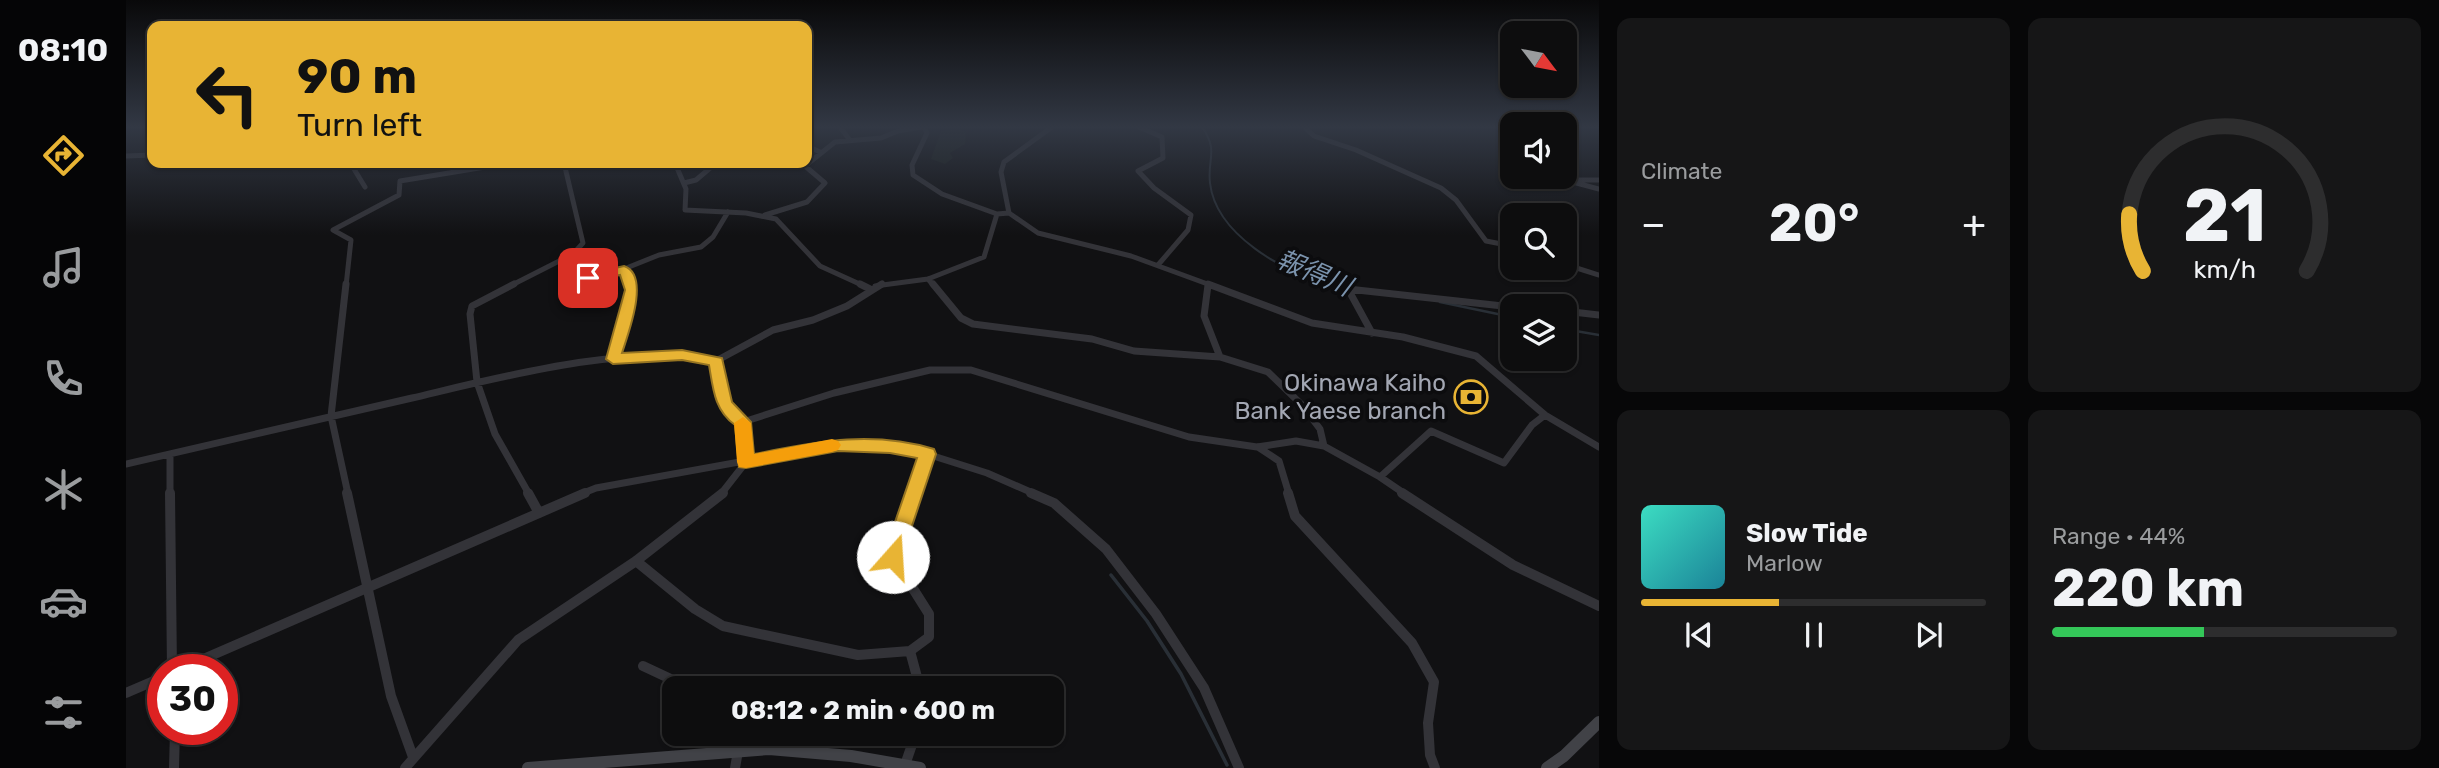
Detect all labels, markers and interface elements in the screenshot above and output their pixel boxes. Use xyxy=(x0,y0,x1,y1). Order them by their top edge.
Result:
north arrow xyxy=(1500,21,1577,98)
map controls xyxy=(1500,21,1577,371)
text: 08:10 xyxy=(18,31,108,69)
text: 90 m xyxy=(297,47,417,105)
icon: left xyxy=(182,49,273,140)
text: Turn left xyxy=(297,106,422,144)
button: sound xyxy=(1500,112,1577,189)
icon: directions xyxy=(39,131,88,180)
text: Climate xyxy=(1641,157,1722,185)
text: 21 xyxy=(2183,173,2266,259)
text: 20° xyxy=(1769,192,1859,254)
text: − xyxy=(1641,201,1666,247)
text: + xyxy=(1962,201,1986,247)
button: search xyxy=(1500,203,1577,280)
icon: music xyxy=(39,243,88,292)
water label: 報得川 xyxy=(1272,243,1359,304)
pin xyxy=(558,248,618,308)
text: km/h xyxy=(2193,255,2256,284)
icon: arrive xyxy=(569,259,607,297)
button: layers xyxy=(1500,294,1577,371)
icon: phone xyxy=(39,354,88,403)
place label: Okinawa Kaiho Bank Yaese branch xyxy=(1235,369,1446,425)
bank icon: Okinawa Kaiho Bank Yaese branch xyxy=(1452,378,1490,416)
icon: climate xyxy=(39,465,88,514)
text: Slow Tide xyxy=(1746,518,1868,549)
position arrow xyxy=(856,520,930,594)
text: Range · 44% xyxy=(2052,522,2185,550)
text: Marlow xyxy=(1746,549,1823,577)
text: 220 km xyxy=(2052,557,2244,619)
icon: car xyxy=(39,577,88,626)
icon: previous xyxy=(1680,616,1718,654)
icon: pause xyxy=(1795,616,1833,654)
icon: next xyxy=(1910,616,1948,654)
speed limit sign: 30 xyxy=(147,654,238,745)
icon: filters xyxy=(39,688,88,737)
text: 08:12 · 2 min · 600 m xyxy=(731,695,995,726)

